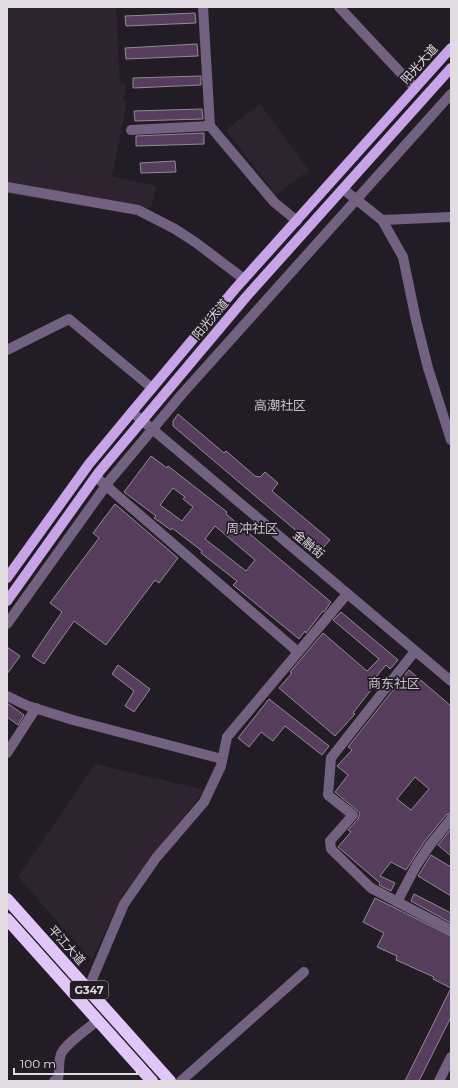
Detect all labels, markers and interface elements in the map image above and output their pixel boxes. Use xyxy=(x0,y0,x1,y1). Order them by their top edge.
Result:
street label: 阳光大道 xyxy=(397,41,441,87)
street label: 阳光大道 xyxy=(189,296,231,342)
district label: 高潮社区 xyxy=(254,397,306,413)
district label: 周冲社区 xyxy=(226,520,278,536)
street label: 金融街 xyxy=(290,527,328,561)
district label: 商东社区 xyxy=(368,675,420,691)
street label: 平江大道 xyxy=(45,922,89,968)
road number: G347 xyxy=(70,981,108,999)
scale bar xyxy=(14,1050,137,1076)
text: 100 m xyxy=(20,1056,56,1071)

